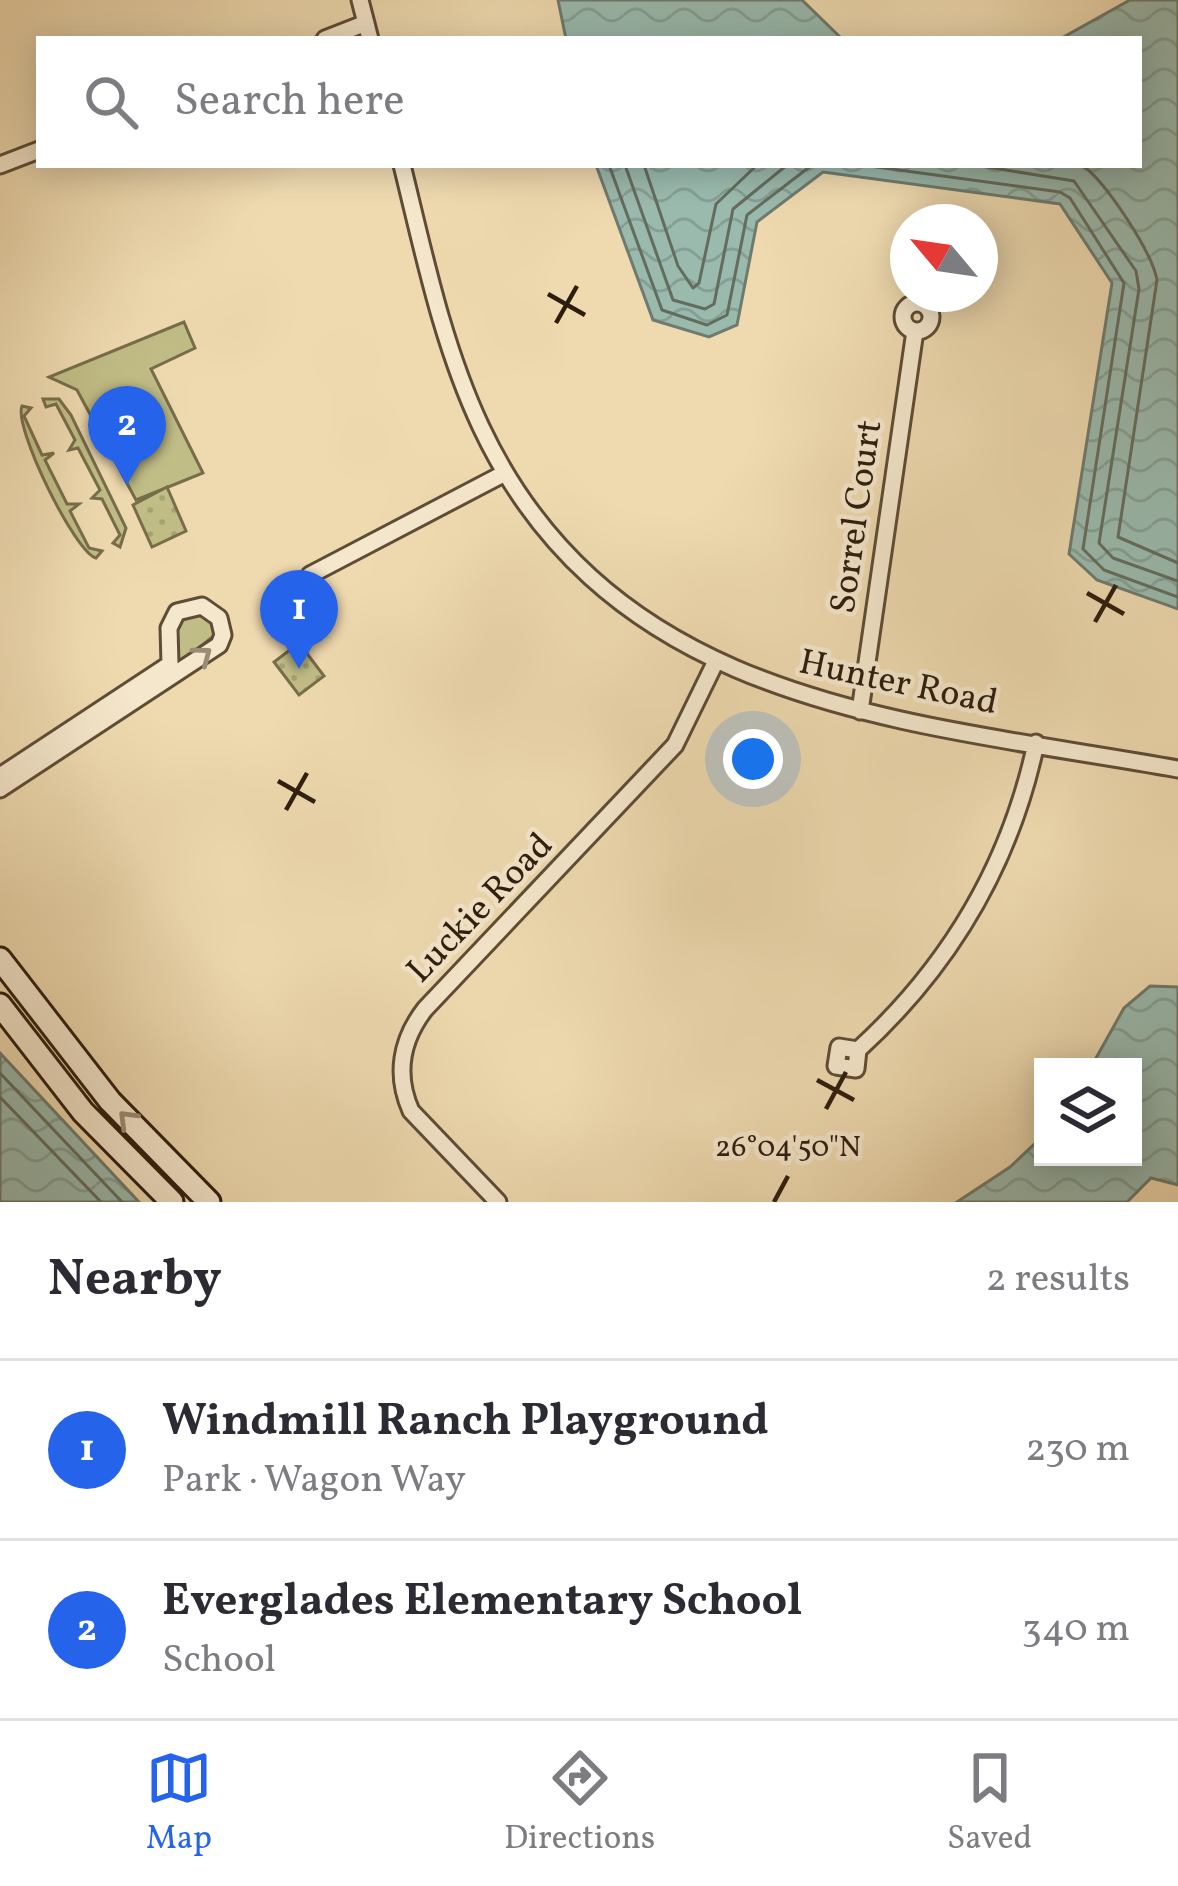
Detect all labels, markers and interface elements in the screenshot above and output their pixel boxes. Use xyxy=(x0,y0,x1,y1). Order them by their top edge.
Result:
search box xyxy=(36,36,1142,168)
icon: search xyxy=(78,69,144,135)
text: Search here xyxy=(174,71,405,134)
north arrow xyxy=(890,204,998,312)
pin: 2 xyxy=(88,386,166,485)
street label: Sorrel Court xyxy=(820,417,896,617)
pin: 1 xyxy=(260,570,338,669)
street label: Hunter Road xyxy=(794,639,1002,729)
one-way arrow xyxy=(190,648,211,670)
your location xyxy=(723,729,783,789)
street label: Luckie Road xyxy=(396,823,566,995)
map controls xyxy=(1034,1058,1142,1166)
button: layers xyxy=(1034,1058,1142,1166)
one-way arrow xyxy=(119,1111,141,1133)
text: 26°04'50"N xyxy=(715,1127,861,1169)
text: Nearby xyxy=(48,1245,222,1316)
text: 2 results xyxy=(986,1253,1130,1307)
text: Windmill Ranch Playground xyxy=(162,1391,769,1454)
text: 1 xyxy=(79,1423,95,1477)
text: 230 m xyxy=(1025,1423,1130,1477)
text: Park · Wagon Way xyxy=(162,1454,466,1508)
text: Everglades Elementary School xyxy=(162,1571,802,1634)
text: 2 xyxy=(77,1603,97,1657)
text: 340 m xyxy=(1022,1603,1130,1657)
text: School xyxy=(162,1634,276,1688)
tab: Map xyxy=(146,1745,212,1863)
tab: Directions xyxy=(504,1745,655,1863)
tab: Saved xyxy=(947,1745,1032,1863)

